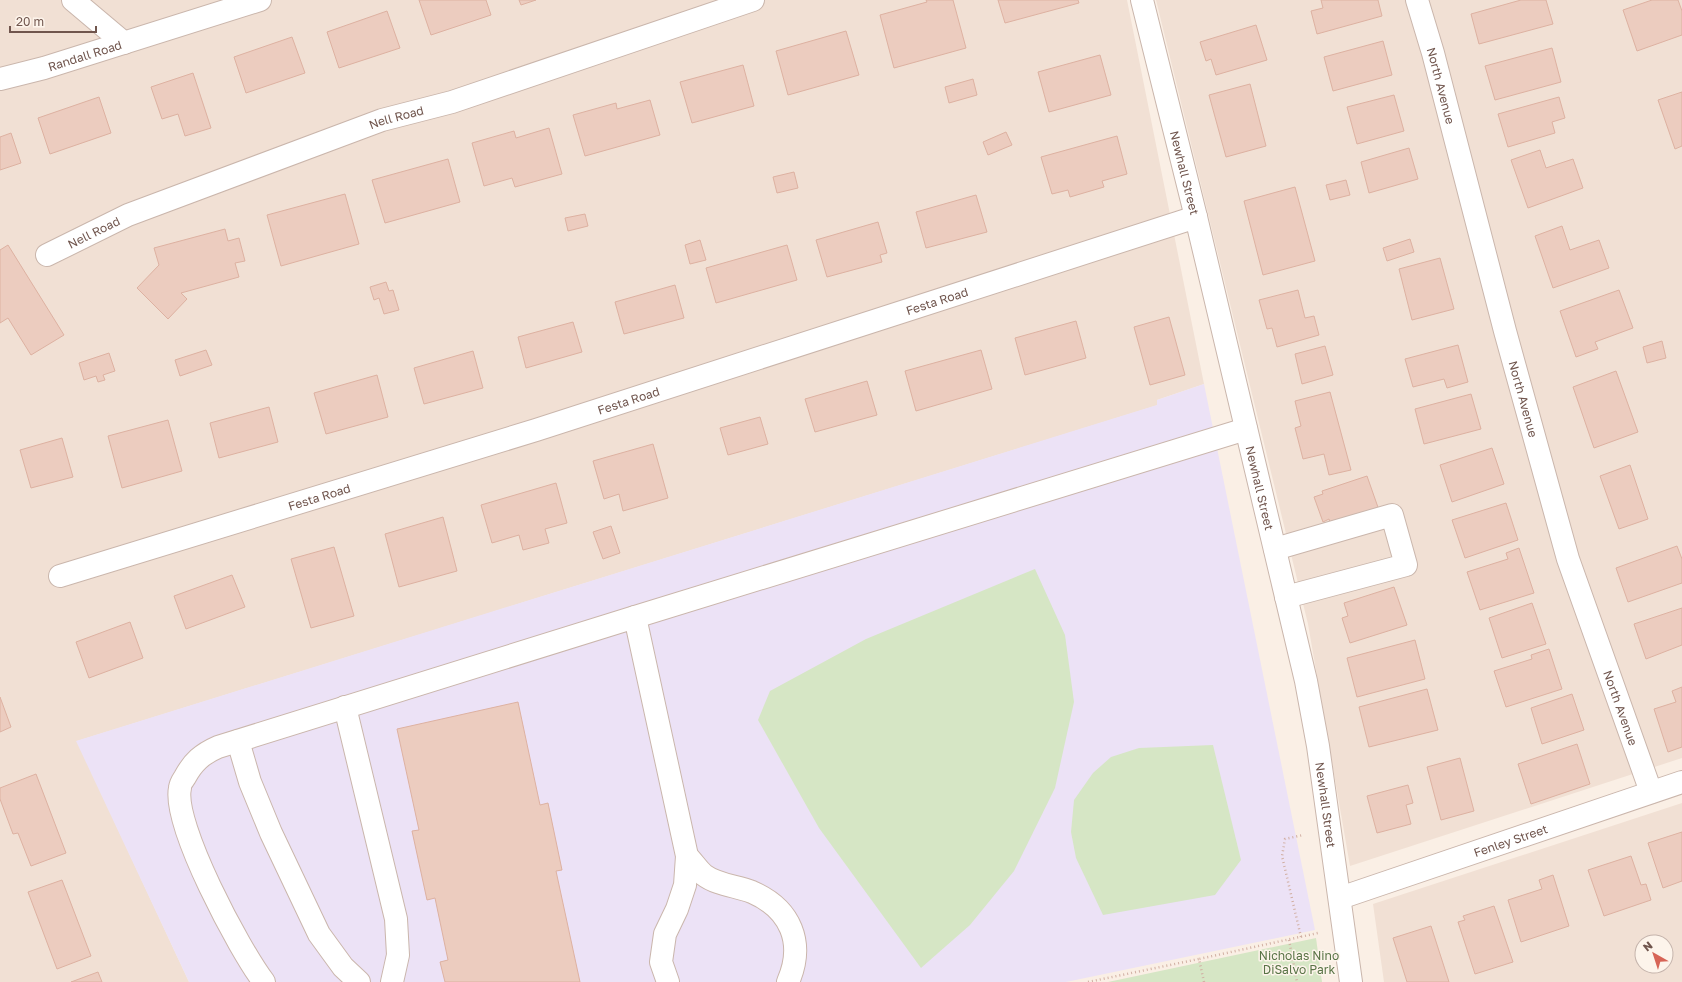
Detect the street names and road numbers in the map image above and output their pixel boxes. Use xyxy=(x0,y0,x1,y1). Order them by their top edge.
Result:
street label: Randall Road xyxy=(46,37,123,74)
street label: North Avenue xyxy=(1424,45,1459,126)
street label: Nell Road xyxy=(367,102,425,132)
street label: Newhall Street xyxy=(1167,129,1203,217)
street label: Nell Road xyxy=(65,213,122,251)
street label: Festa Road xyxy=(904,284,970,318)
street label: North Avenue xyxy=(1506,359,1542,439)
street label: Festa Road xyxy=(595,383,661,417)
street label: Newhall Street xyxy=(1243,444,1277,532)
street label: Festa Road xyxy=(286,480,352,513)
street label: North Avenue xyxy=(1601,668,1641,747)
street label: Newhall Street xyxy=(1313,761,1340,849)
street label: Fenley Street xyxy=(1472,821,1550,860)

